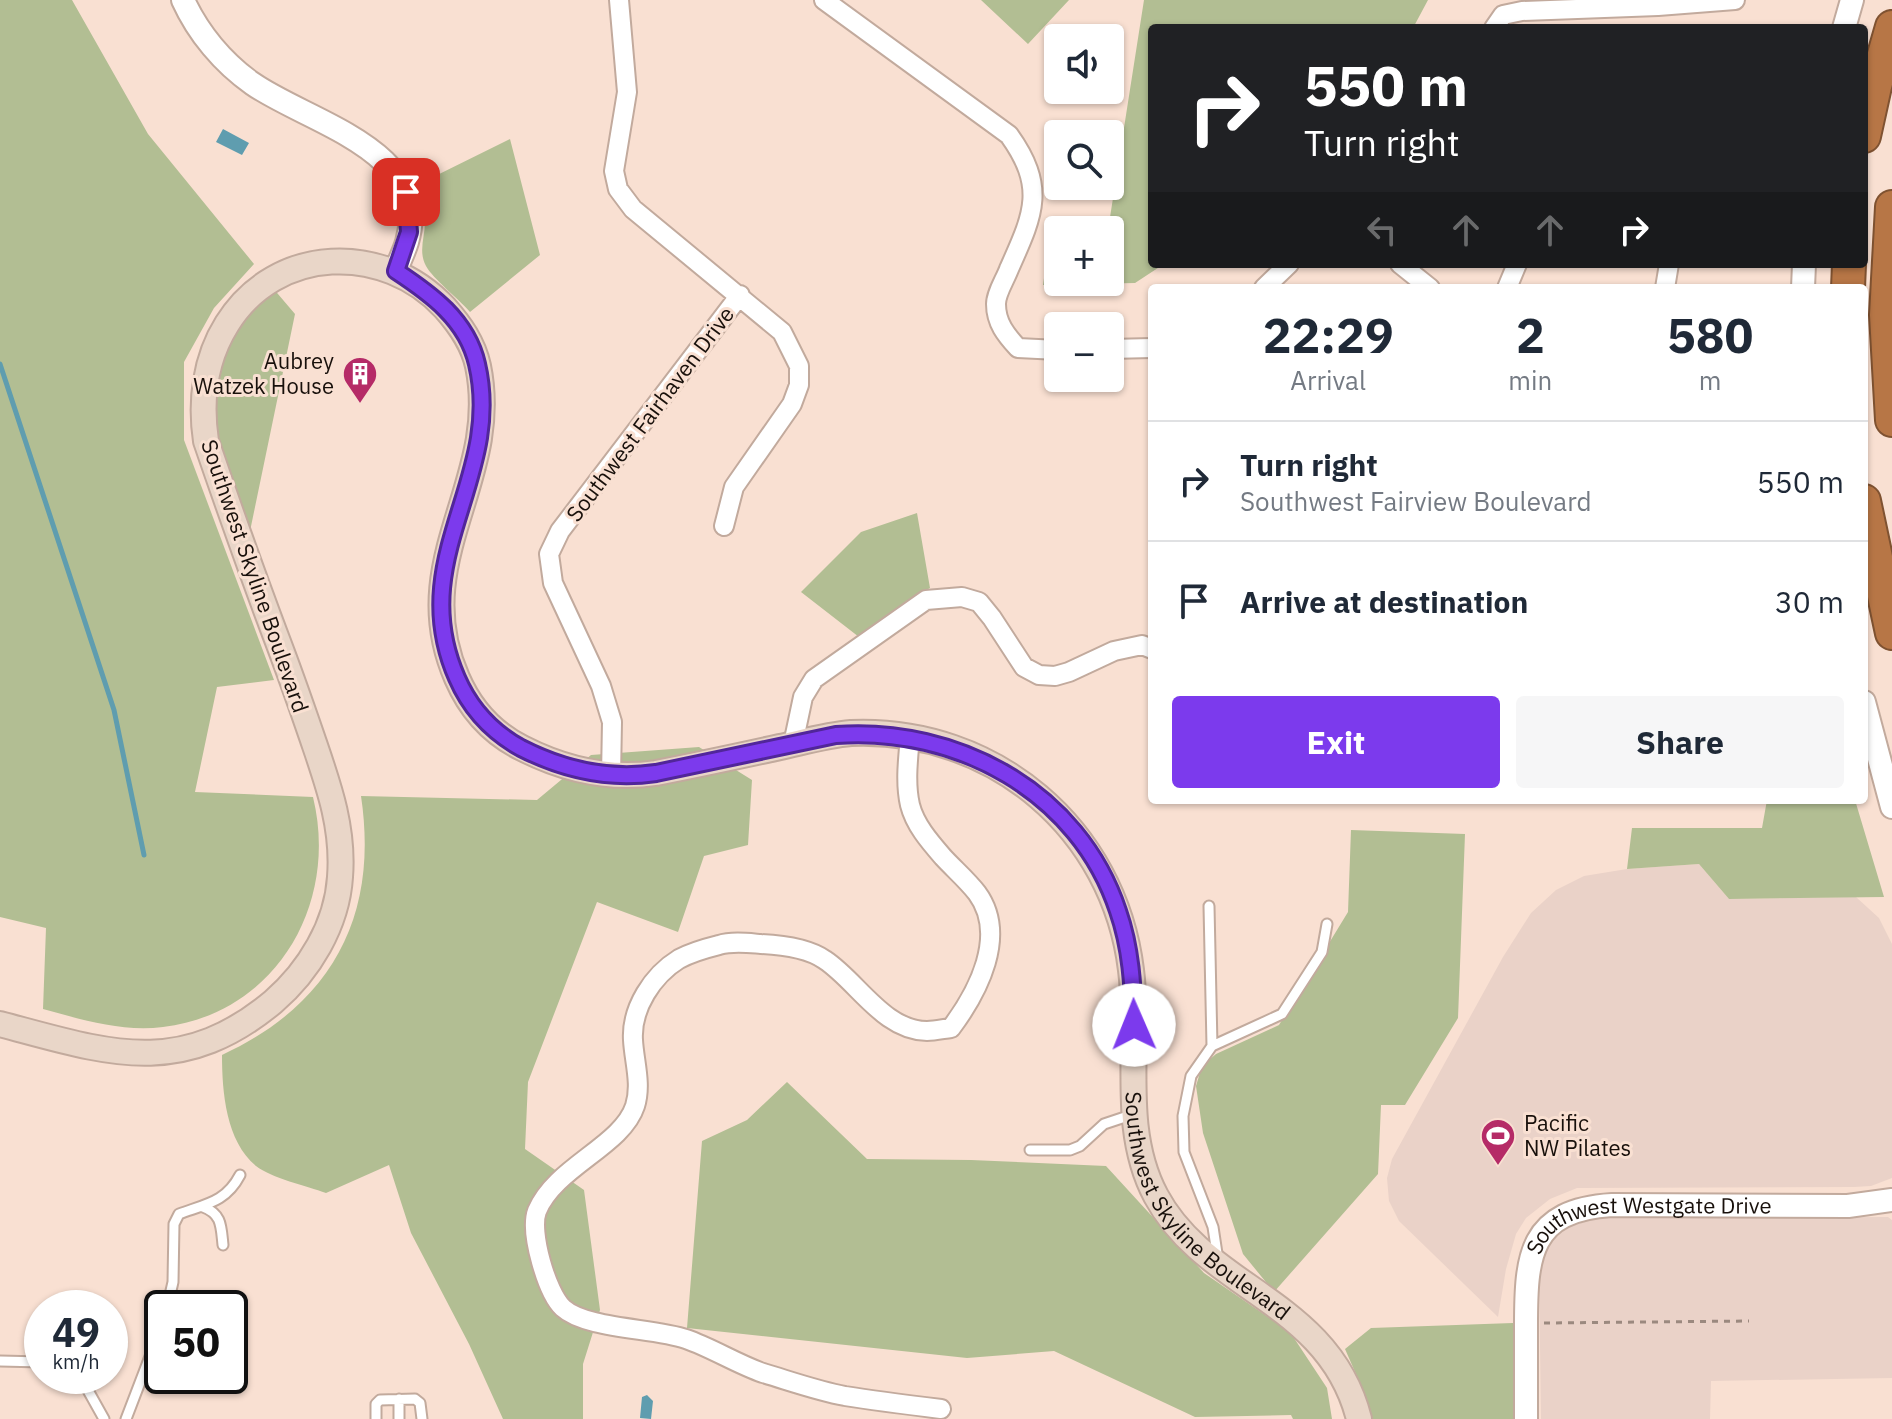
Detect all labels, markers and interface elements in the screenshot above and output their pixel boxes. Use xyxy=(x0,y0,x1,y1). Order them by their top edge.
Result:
map controls xyxy=(1044,24,1124,392)
button: sound xyxy=(1044,24,1124,104)
text: 550 m xyxy=(1304,49,1468,121)
icon: right xyxy=(1172,56,1276,160)
text: Turn right xyxy=(1304,119,1460,166)
button: search xyxy=(1044,120,1124,200)
pin xyxy=(372,158,440,226)
icon: arrive xyxy=(384,170,428,214)
icon: left xyxy=(1360,208,1404,252)
icon: ahead xyxy=(1444,208,1488,252)
icon: ahead xyxy=(1528,208,1572,252)
icon: right xyxy=(1612,208,1656,252)
button: + xyxy=(1044,216,1124,296)
street label: Southwest Fairhaven Drive xyxy=(559,300,740,527)
text: 22:29 xyxy=(1263,304,1394,366)
text: 2 xyxy=(1516,304,1545,366)
text: 580 xyxy=(1667,304,1753,366)
button: − xyxy=(1044,312,1124,392)
place label: Aubrey Watzek House xyxy=(193,346,334,400)
building icon: Aubrey Watzek House xyxy=(341,355,379,405)
text: Arrival xyxy=(1290,363,1366,397)
text: min xyxy=(1508,363,1552,397)
text: m xyxy=(1699,363,1721,397)
street label: Southwest Skyline Boulevard xyxy=(195,436,316,716)
text: Turn right xyxy=(1240,445,1378,484)
icon: right xyxy=(1172,459,1216,503)
text: 550 m xyxy=(1757,462,1844,501)
text: Southwest Fairview Boulevard xyxy=(1240,484,1592,518)
icon: arrive xyxy=(1172,579,1216,623)
text: Arrive at destination xyxy=(1240,582,1528,621)
text: 30 m xyxy=(1775,582,1844,621)
button: Exit xyxy=(1172,696,1500,788)
button: Share xyxy=(1516,696,1844,788)
position arrow xyxy=(1092,983,1176,1067)
street label: Southwest Skyline Boulevard xyxy=(1119,1091,1297,1326)
place label: Pacific NW Pilates xyxy=(1524,1108,1631,1162)
sports icon: Pacific NW Pilates xyxy=(1479,1117,1517,1167)
street label: Southwest Westgate Drive xyxy=(1519,1190,1772,1258)
speed limit sign: 50 xyxy=(144,1290,248,1394)
text: 49 xyxy=(52,1306,100,1358)
text: km/h xyxy=(52,1348,100,1375)

